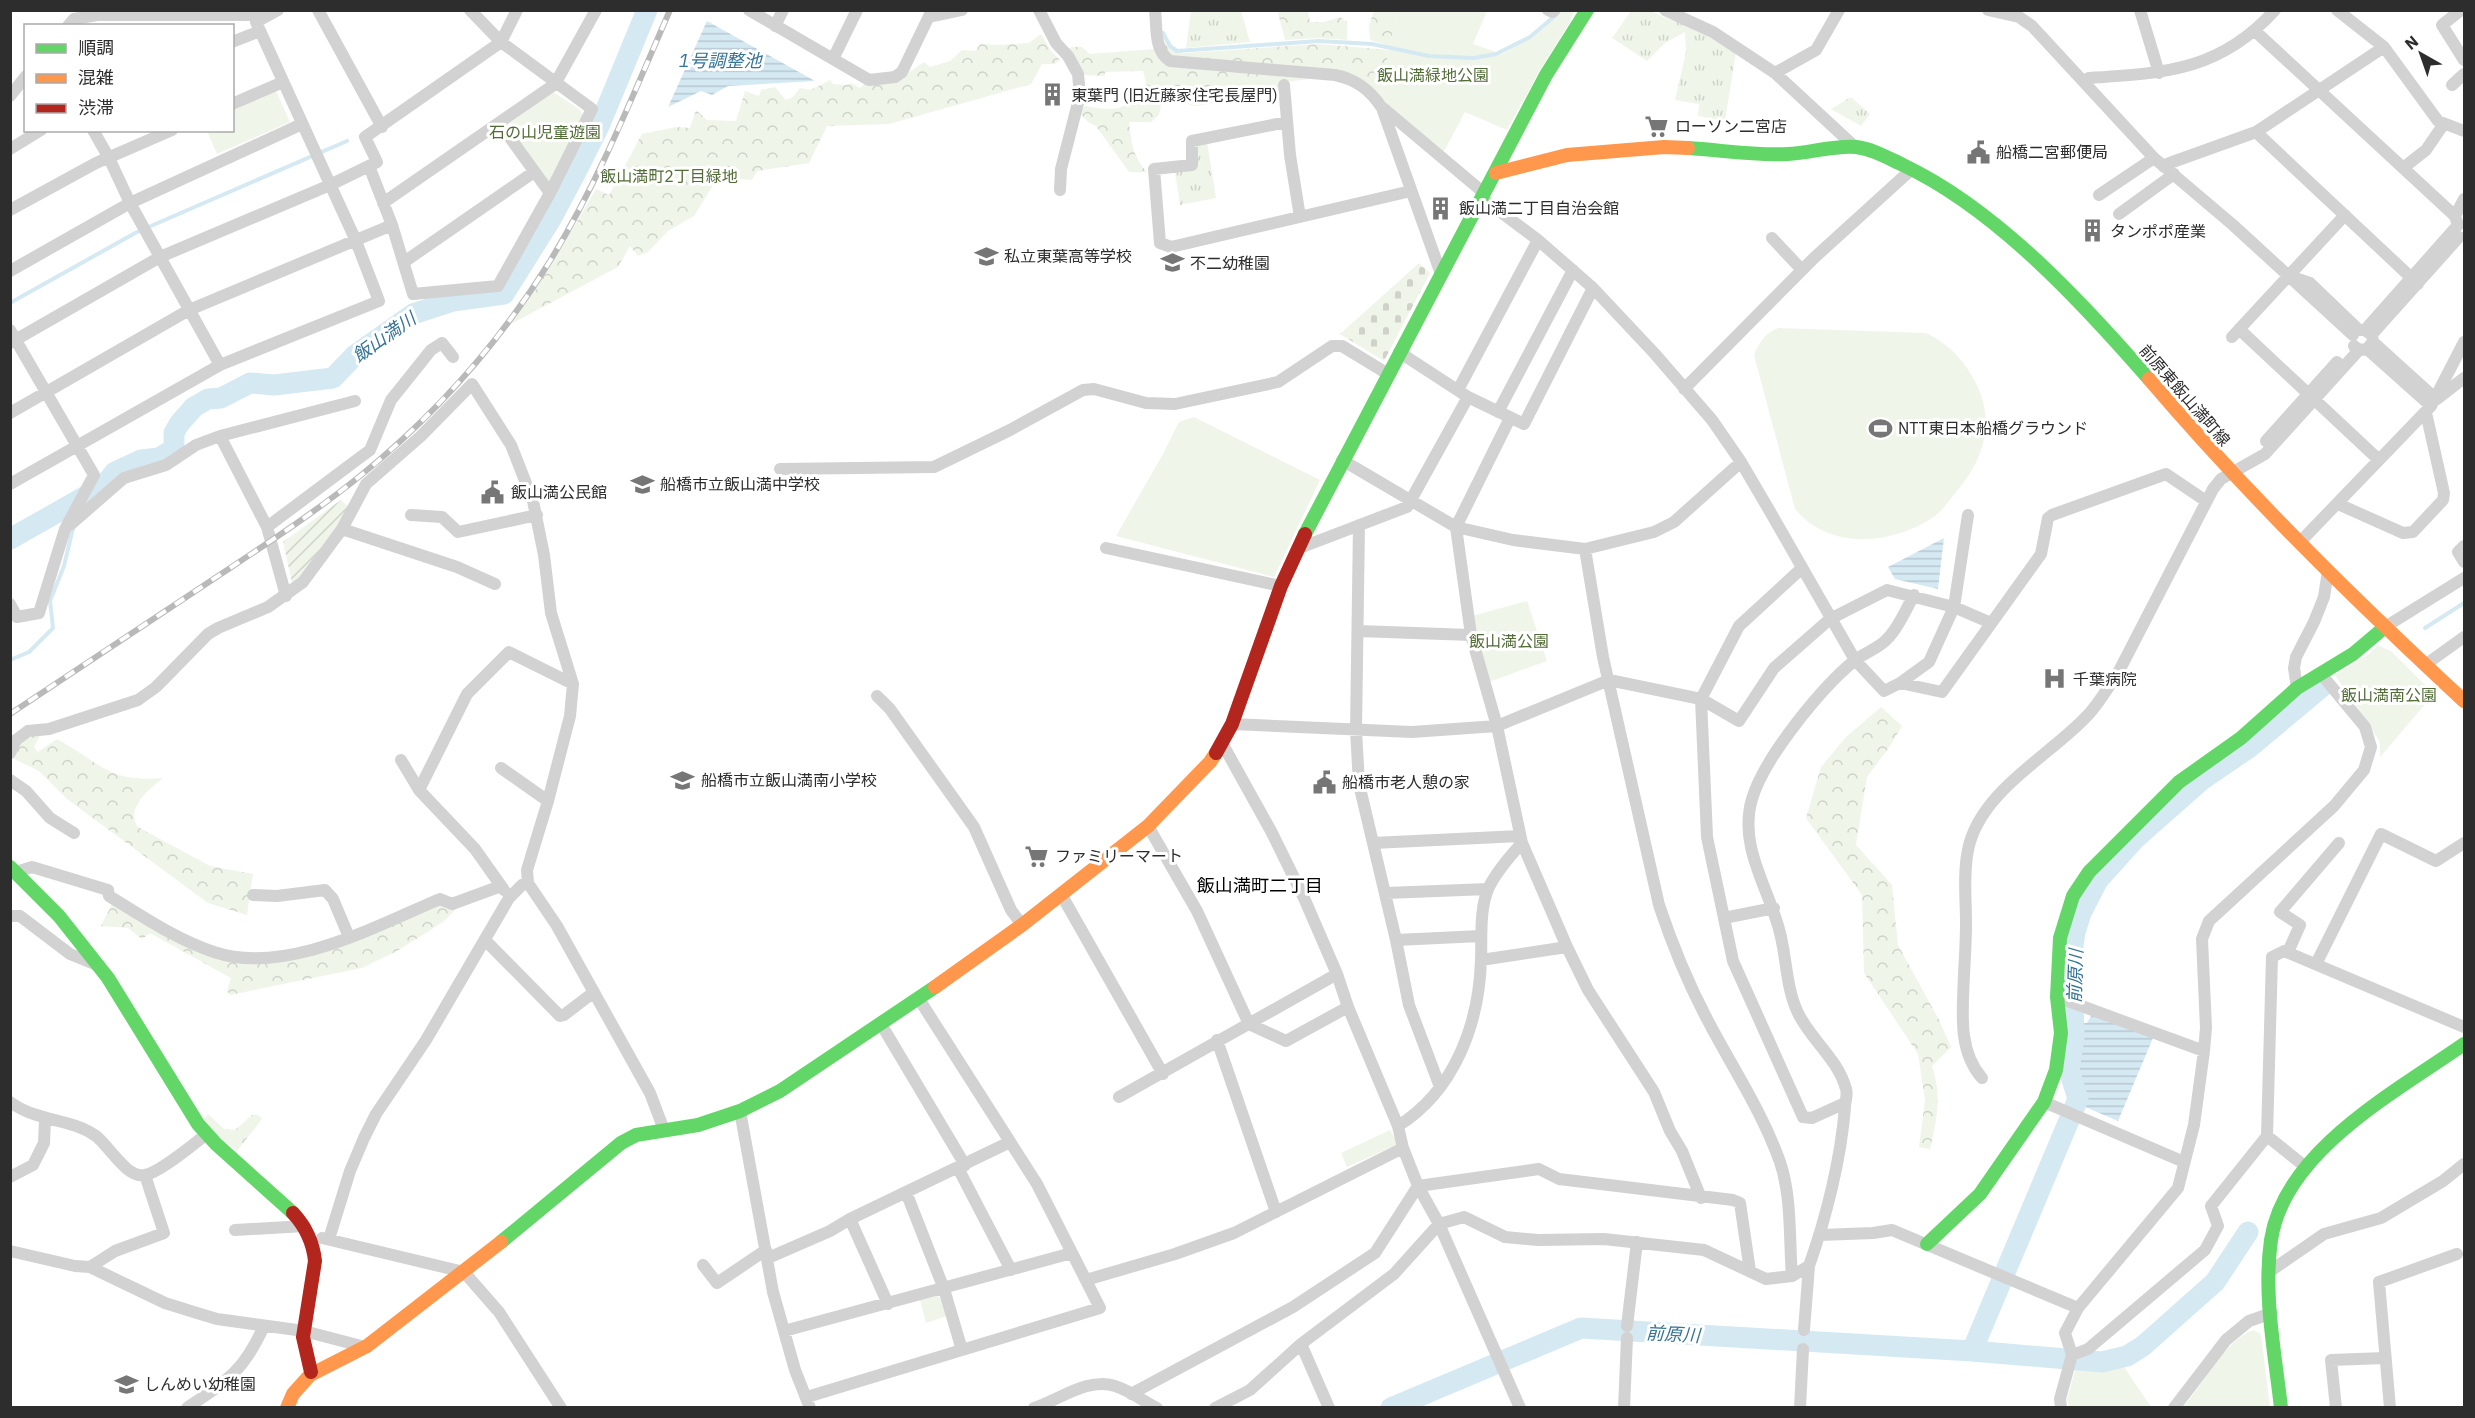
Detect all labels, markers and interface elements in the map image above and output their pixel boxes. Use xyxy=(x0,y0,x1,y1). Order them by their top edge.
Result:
legend xyxy=(24,24,234,132)
north arrow xyxy=(2391,24,2451,84)
text: N xyxy=(2400,31,2422,54)
text: 順調 xyxy=(78,36,114,59)
water label: 1号調整池 xyxy=(679,49,763,72)
park label: 飯山満緑地公園 xyxy=(1377,65,1489,85)
text: 混雑 xyxy=(78,66,114,89)
building icon: 東葉門 (旧近藤家住宅長屋門) xyxy=(1040,82,1066,108)
place label: 東葉門 (旧近藤家住宅長屋門) xyxy=(1071,85,1278,105)
text: 渋滞 xyxy=(78,96,114,119)
supermarket icon: ローソン二宮店 xyxy=(1644,113,1670,139)
place label: ローソン二宮店 xyxy=(1675,116,1787,136)
park label: 石の山児童遊園 xyxy=(489,122,601,142)
public building icon: 船橋二宮郵便局 xyxy=(1965,139,1991,165)
place label: 船橋二宮郵便局 xyxy=(1996,142,2108,162)
park label: 飯山満町2丁目緑地 xyxy=(600,166,738,186)
building icon: 飯山満二丁目自治会館 xyxy=(1428,195,1454,221)
place label: 飯山満二丁目自治会館 xyxy=(1459,198,1619,218)
building icon: タンポポ産業 xyxy=(2079,218,2105,244)
place label: タンポポ産業 xyxy=(2110,221,2206,241)
school or university icon: 私立東葉高等学校 xyxy=(973,243,999,269)
place label: 私立東葉高等学校 xyxy=(1004,246,1132,266)
school or university icon: 不二幼稚園 xyxy=(1159,250,1185,276)
place label: 不二幼稚園 xyxy=(1190,253,1270,273)
water label: 飯山満川 xyxy=(348,306,422,367)
street label: 前原東飯山満町線 xyxy=(2135,340,2235,450)
sports icon: NTT東日本船橋グラウンド xyxy=(1867,415,1893,441)
place label: NTT東日本船橋グラウンド xyxy=(1898,418,2088,438)
school or university icon: 船橋市立飯山満中学校 xyxy=(629,471,655,497)
place label: 船橋市立飯山満中学校 xyxy=(660,474,820,494)
public building icon: 飯山満公民館 xyxy=(480,479,506,505)
place label: 飯山満公民館 xyxy=(511,482,607,502)
park label: 飯山満公園 xyxy=(1469,631,1549,651)
hospital icon: 千葉病院 xyxy=(2042,666,2068,692)
place label: 千葉病院 xyxy=(2073,669,2137,689)
park label: 飯山満南公園 xyxy=(2341,685,2437,705)
school or university icon: 船橋市立飯山満南小学校 xyxy=(670,767,696,793)
public building icon: 船橋市老人憩の家 xyxy=(1311,769,1337,795)
place label: 船橋市立飯山満南小学校 xyxy=(701,770,877,790)
place label: 船橋市老人憩の家 xyxy=(1342,772,1470,792)
supermarket icon: ファミリーマート xyxy=(1024,843,1050,869)
place label: ファミリーマート xyxy=(1055,846,1183,866)
district label: 飯山満町二丁目 xyxy=(1197,874,1323,897)
water label: 前原川 xyxy=(2063,947,2088,1003)
water label: 前原川 xyxy=(1645,1321,1703,1347)
school or university icon: しんめい幼稚園 xyxy=(113,1371,139,1397)
place label: しんめい幼稚園 xyxy=(144,1374,256,1394)

